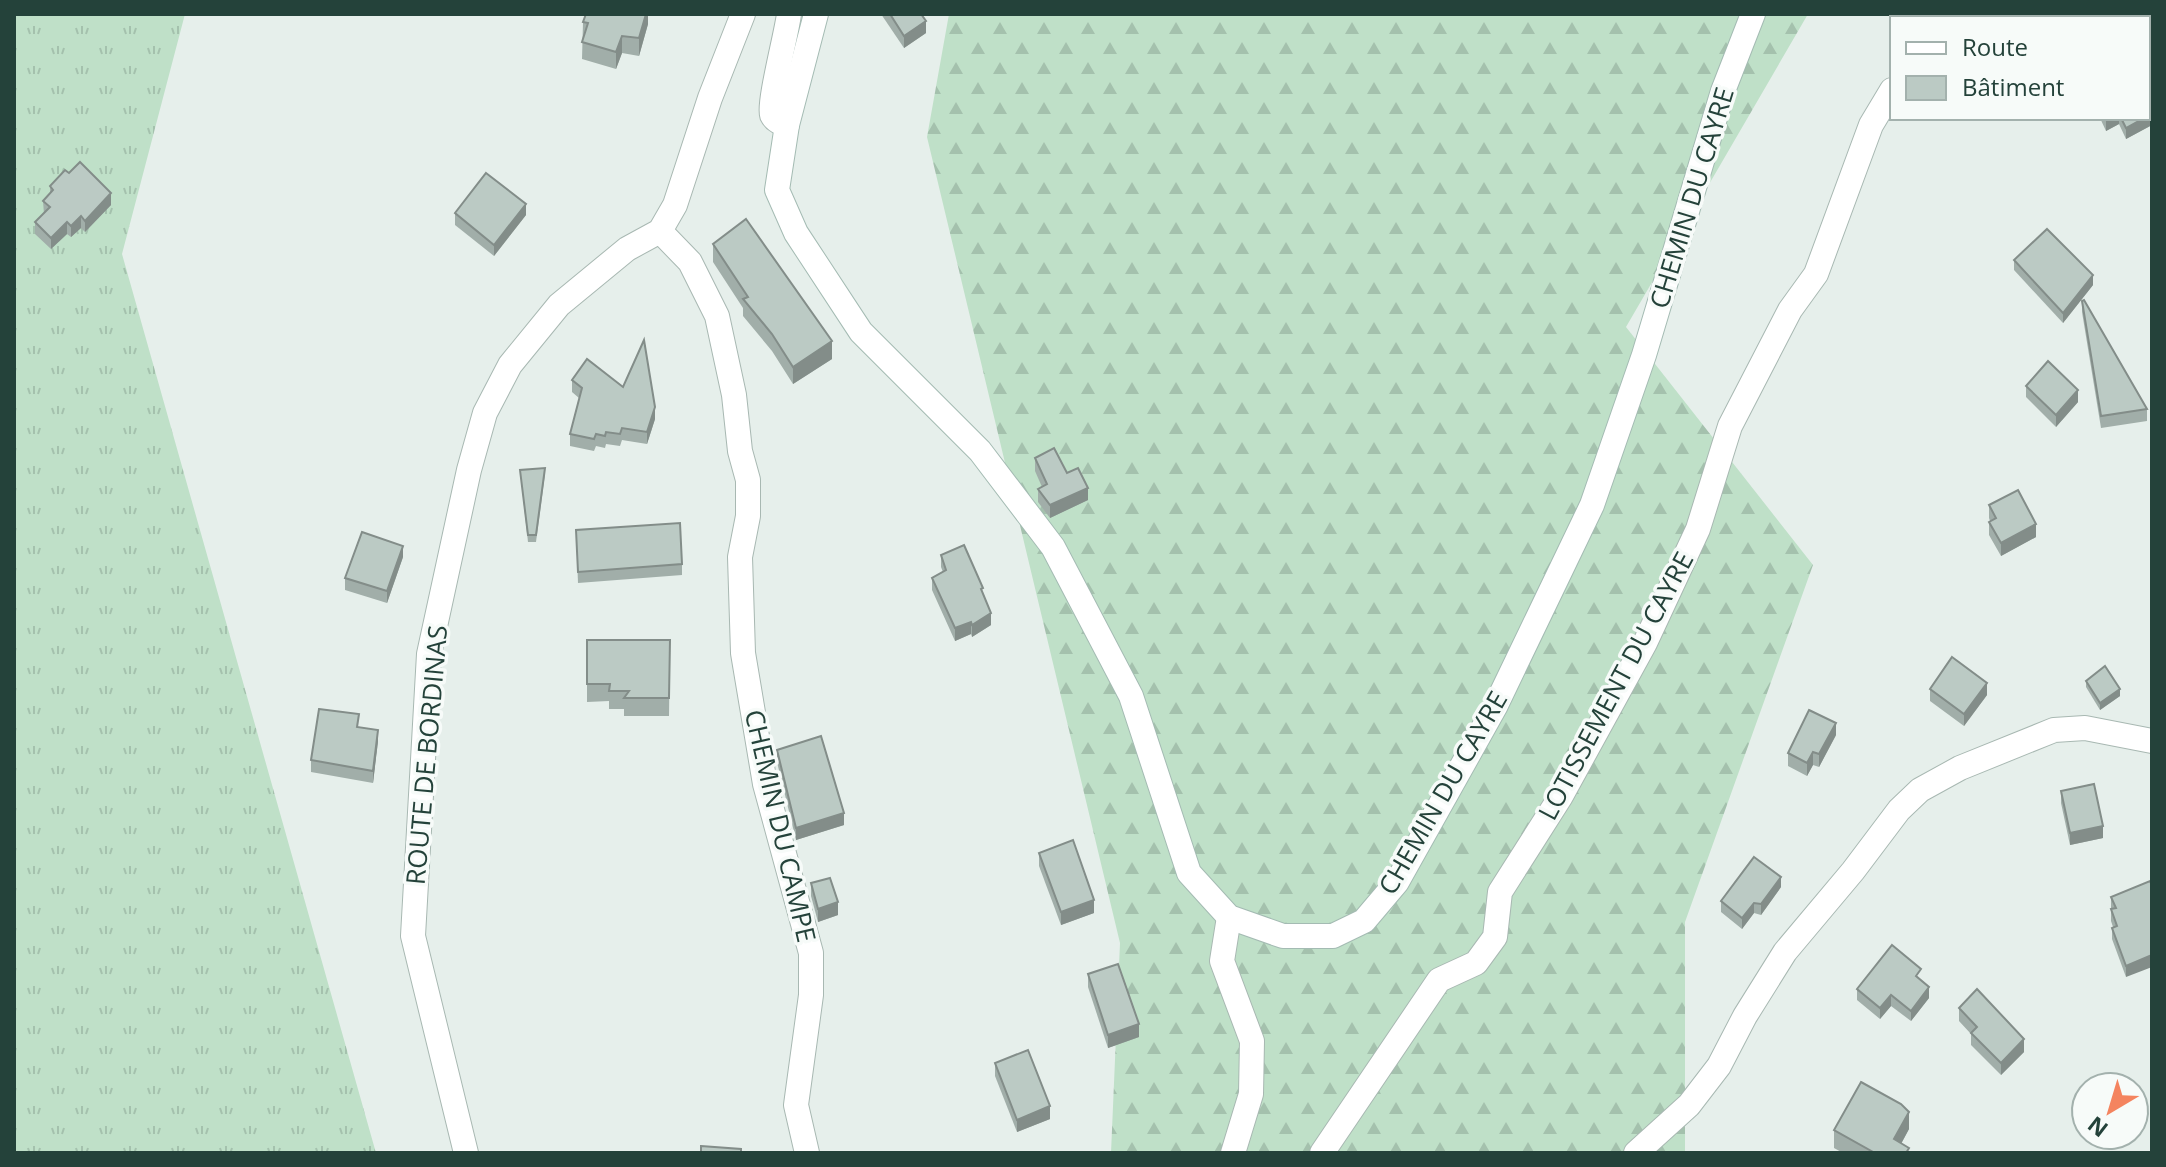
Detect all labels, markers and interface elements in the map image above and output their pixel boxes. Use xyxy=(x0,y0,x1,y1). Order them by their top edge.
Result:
legend xyxy=(1890,16,2150,120)
text: Route xyxy=(1962,30,2028,63)
text: Bâtiment xyxy=(1962,70,2064,103)
street label: CHEMIN DU CAYRE xyxy=(1640,83,1742,313)
street label: LOTISSEMENT DU CAYRE xyxy=(1529,545,1701,826)
street label: ROUTE DE BORDINAS xyxy=(397,624,455,886)
street label: CHEMIN DU CAYRE xyxy=(1369,684,1515,901)
street label: CHEMIN DU CAMPE xyxy=(737,706,825,946)
north arrow xyxy=(2070,1071,2150,1151)
text: N xyxy=(2081,1110,2113,1145)

